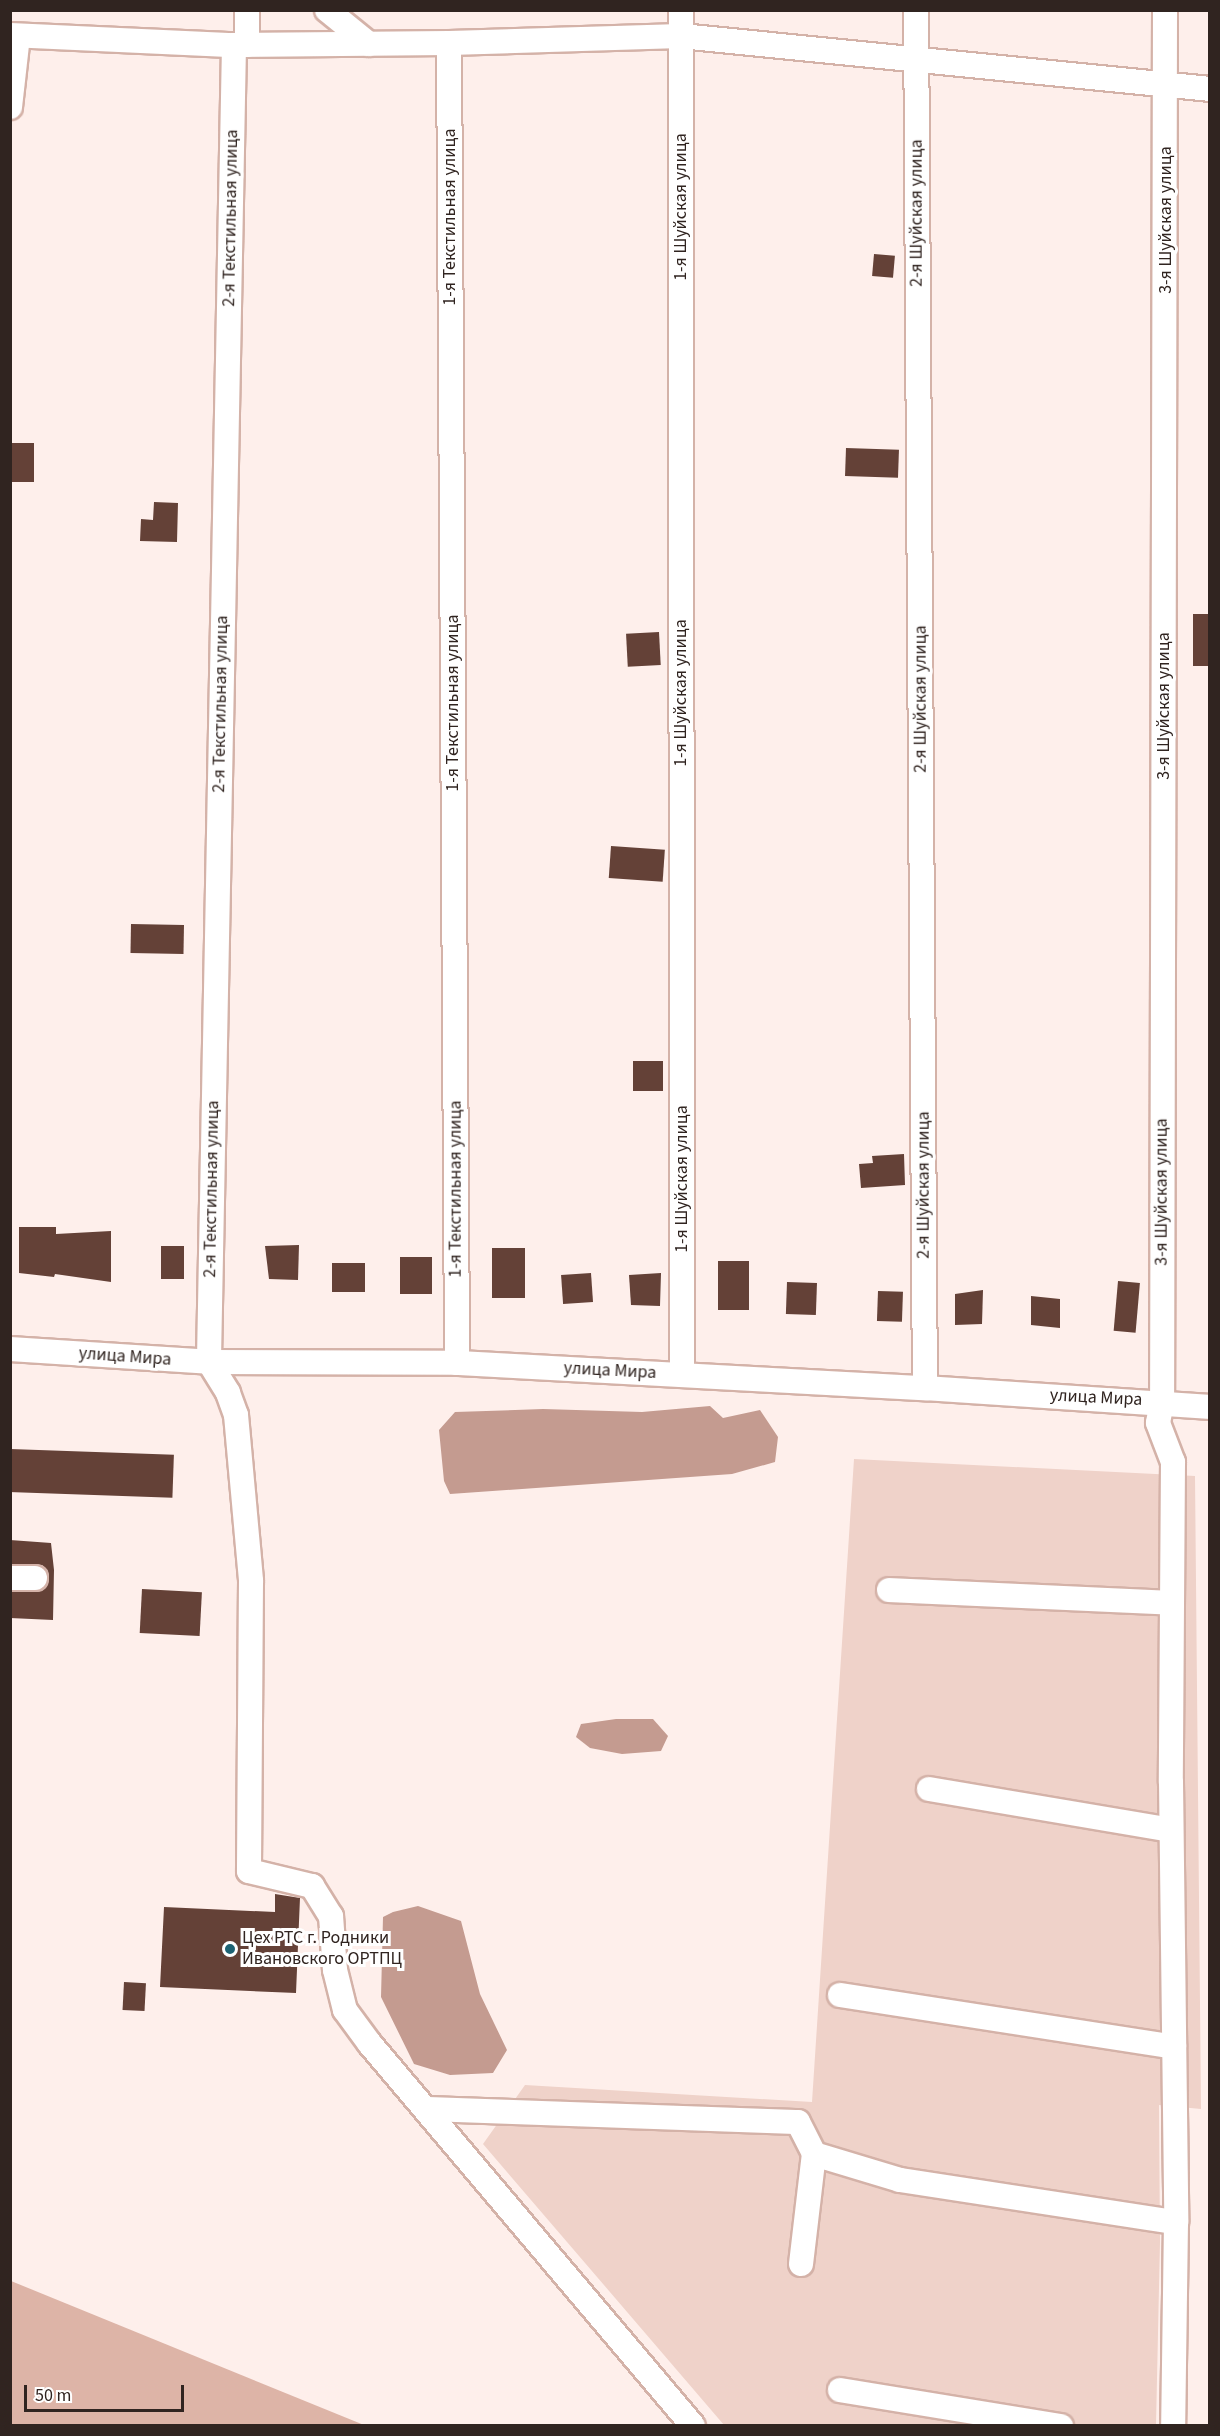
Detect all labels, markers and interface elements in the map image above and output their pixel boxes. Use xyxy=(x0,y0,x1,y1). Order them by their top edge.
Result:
street label: 1-я Текстильная улица xyxy=(439,128,461,306)
street label: 2-я Текстильная улица xyxy=(219,129,243,307)
street label: 1-я Шуйская улица xyxy=(670,133,692,281)
street label: 2-я Шуйская улица xyxy=(906,139,928,287)
street label: 3-я Шуйская улица xyxy=(1155,146,1177,294)
street label: 1-я Текстильная улица xyxy=(442,614,464,792)
street label: 2-я Текстильная улица xyxy=(209,615,233,793)
street label: 1-я Шуйская улица xyxy=(670,619,692,767)
street label: 2-я Шуйская улица xyxy=(910,625,932,773)
street label: 3-я Шуйская улица xyxy=(1153,632,1175,780)
street label: 2-я Текстильная улица xyxy=(200,1100,224,1278)
street label: 1-я Текстильная улица xyxy=(445,1100,467,1278)
street label: 1-я Шуйская улица xyxy=(671,1105,693,1253)
street label: 2-я Шуйская улица xyxy=(913,1111,935,1259)
street label: 3-я Шуйская улица xyxy=(1151,1118,1173,1266)
street label: улица Мира xyxy=(78,1343,172,1371)
street label: улица Мира xyxy=(563,1358,657,1384)
street label: улица Мира xyxy=(1049,1385,1143,1411)
place label: Цех РТС г. Родники Ивановского ОРТПЦ xyxy=(242,1928,402,1970)
marker: Цех РТС г. Родники Ивановского ОРТПЦ xyxy=(223,1942,237,1956)
scale bar xyxy=(27,2373,188,2411)
text: 50 m xyxy=(35,2383,71,2408)

